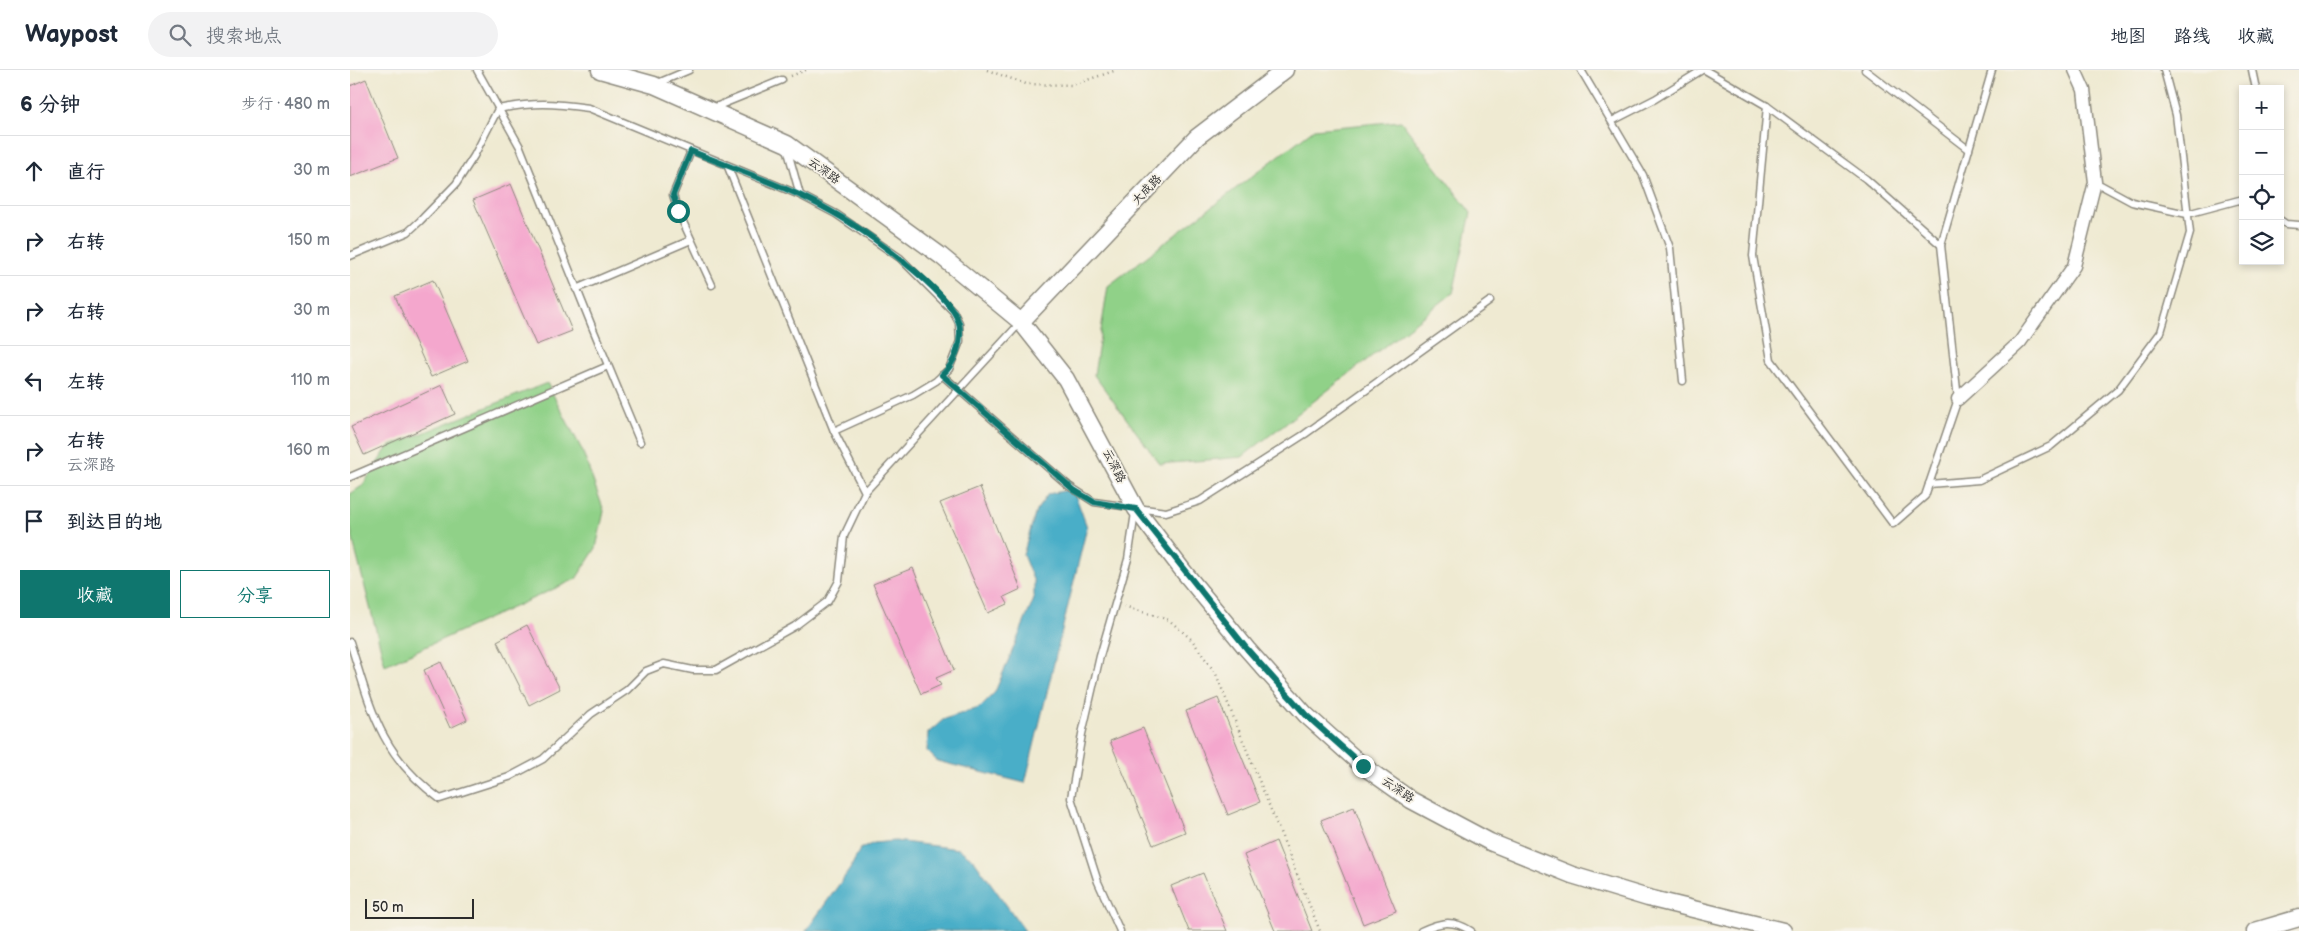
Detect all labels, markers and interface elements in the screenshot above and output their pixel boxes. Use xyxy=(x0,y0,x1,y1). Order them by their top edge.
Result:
search box xyxy=(148,12,498,57)
text: Waypost xyxy=(25,20,118,49)
icon: search xyxy=(166,21,194,49)
text: 搜索地点 xyxy=(206,25,282,48)
text: 地图 xyxy=(2110,26,2146,47)
text: 路线 xyxy=(2174,26,2210,47)
text: 收藏 xyxy=(2238,26,2274,47)
map controls xyxy=(2239,85,2284,265)
button: + xyxy=(2239,85,2284,130)
text: 6 分钟 xyxy=(20,92,80,117)
text: 步行 · 480 m xyxy=(242,95,330,114)
button: − xyxy=(2239,130,2284,175)
street label: 云深路 xyxy=(805,154,843,188)
icon: ahead xyxy=(20,157,48,185)
text: 直行 xyxy=(67,161,105,184)
text: 30 m xyxy=(293,161,330,180)
street label: 大成路 xyxy=(1129,172,1165,208)
button: locate xyxy=(2239,175,2284,220)
route start xyxy=(667,200,690,223)
button: layers xyxy=(2239,220,2284,265)
icon: right xyxy=(20,227,48,255)
text: 右转 xyxy=(67,231,105,254)
text: 150 m xyxy=(288,231,330,250)
icon: right xyxy=(20,297,48,325)
text: 右转 xyxy=(67,301,105,324)
text: 30 m xyxy=(293,301,330,320)
icon: left xyxy=(20,367,48,395)
text: 左转 xyxy=(67,371,105,394)
text: 110 m xyxy=(291,371,330,390)
text: 右转 xyxy=(67,430,105,453)
icon: right xyxy=(20,437,48,465)
text: 160 m xyxy=(287,441,330,460)
street label: 云深路 xyxy=(1099,447,1129,485)
text: 云深路 xyxy=(67,456,115,475)
icon: arrive xyxy=(20,507,48,535)
text: 到达目的地 xyxy=(67,511,162,534)
button: 收藏 xyxy=(20,570,170,618)
button: 分享 xyxy=(180,570,330,618)
route end xyxy=(1352,755,1375,778)
street label: 云深路 xyxy=(1379,774,1417,806)
scale bar xyxy=(365,896,474,919)
text: 50 m xyxy=(372,899,404,916)

